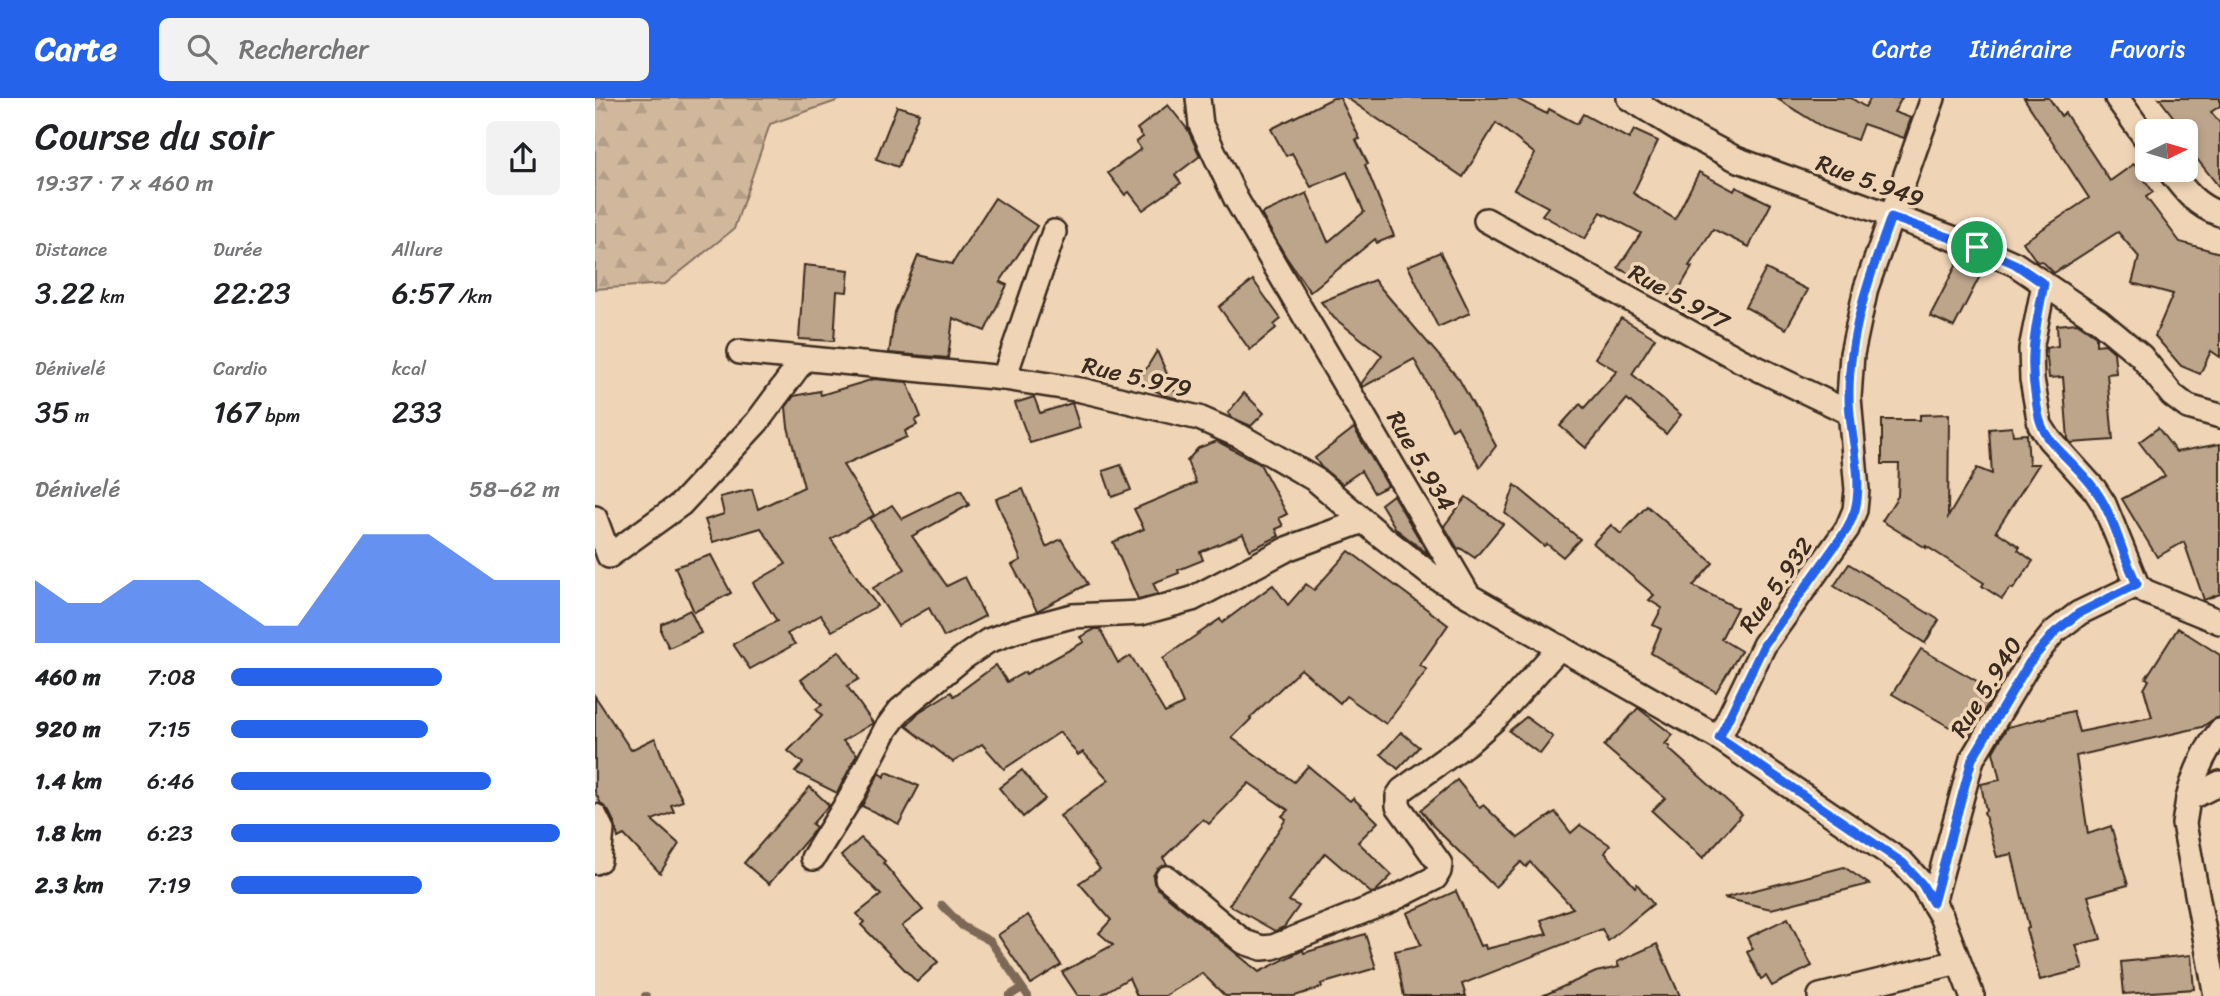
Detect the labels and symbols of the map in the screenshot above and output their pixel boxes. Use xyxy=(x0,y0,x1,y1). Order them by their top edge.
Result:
north arrow xyxy=(2135,119,2198,182)
street label: Rue 5.949 xyxy=(1810,142,1930,220)
pin xyxy=(1947,217,2007,277)
street label: Rue 5.977 xyxy=(1621,252,1738,343)
street label: Rue 5.979 xyxy=(1078,344,1196,410)
street label: Rue 5.934 xyxy=(1375,403,1467,519)
street label: Rue 5.932 xyxy=(1727,528,1825,642)
street label: Rue 5.940 xyxy=(1938,628,2034,746)

